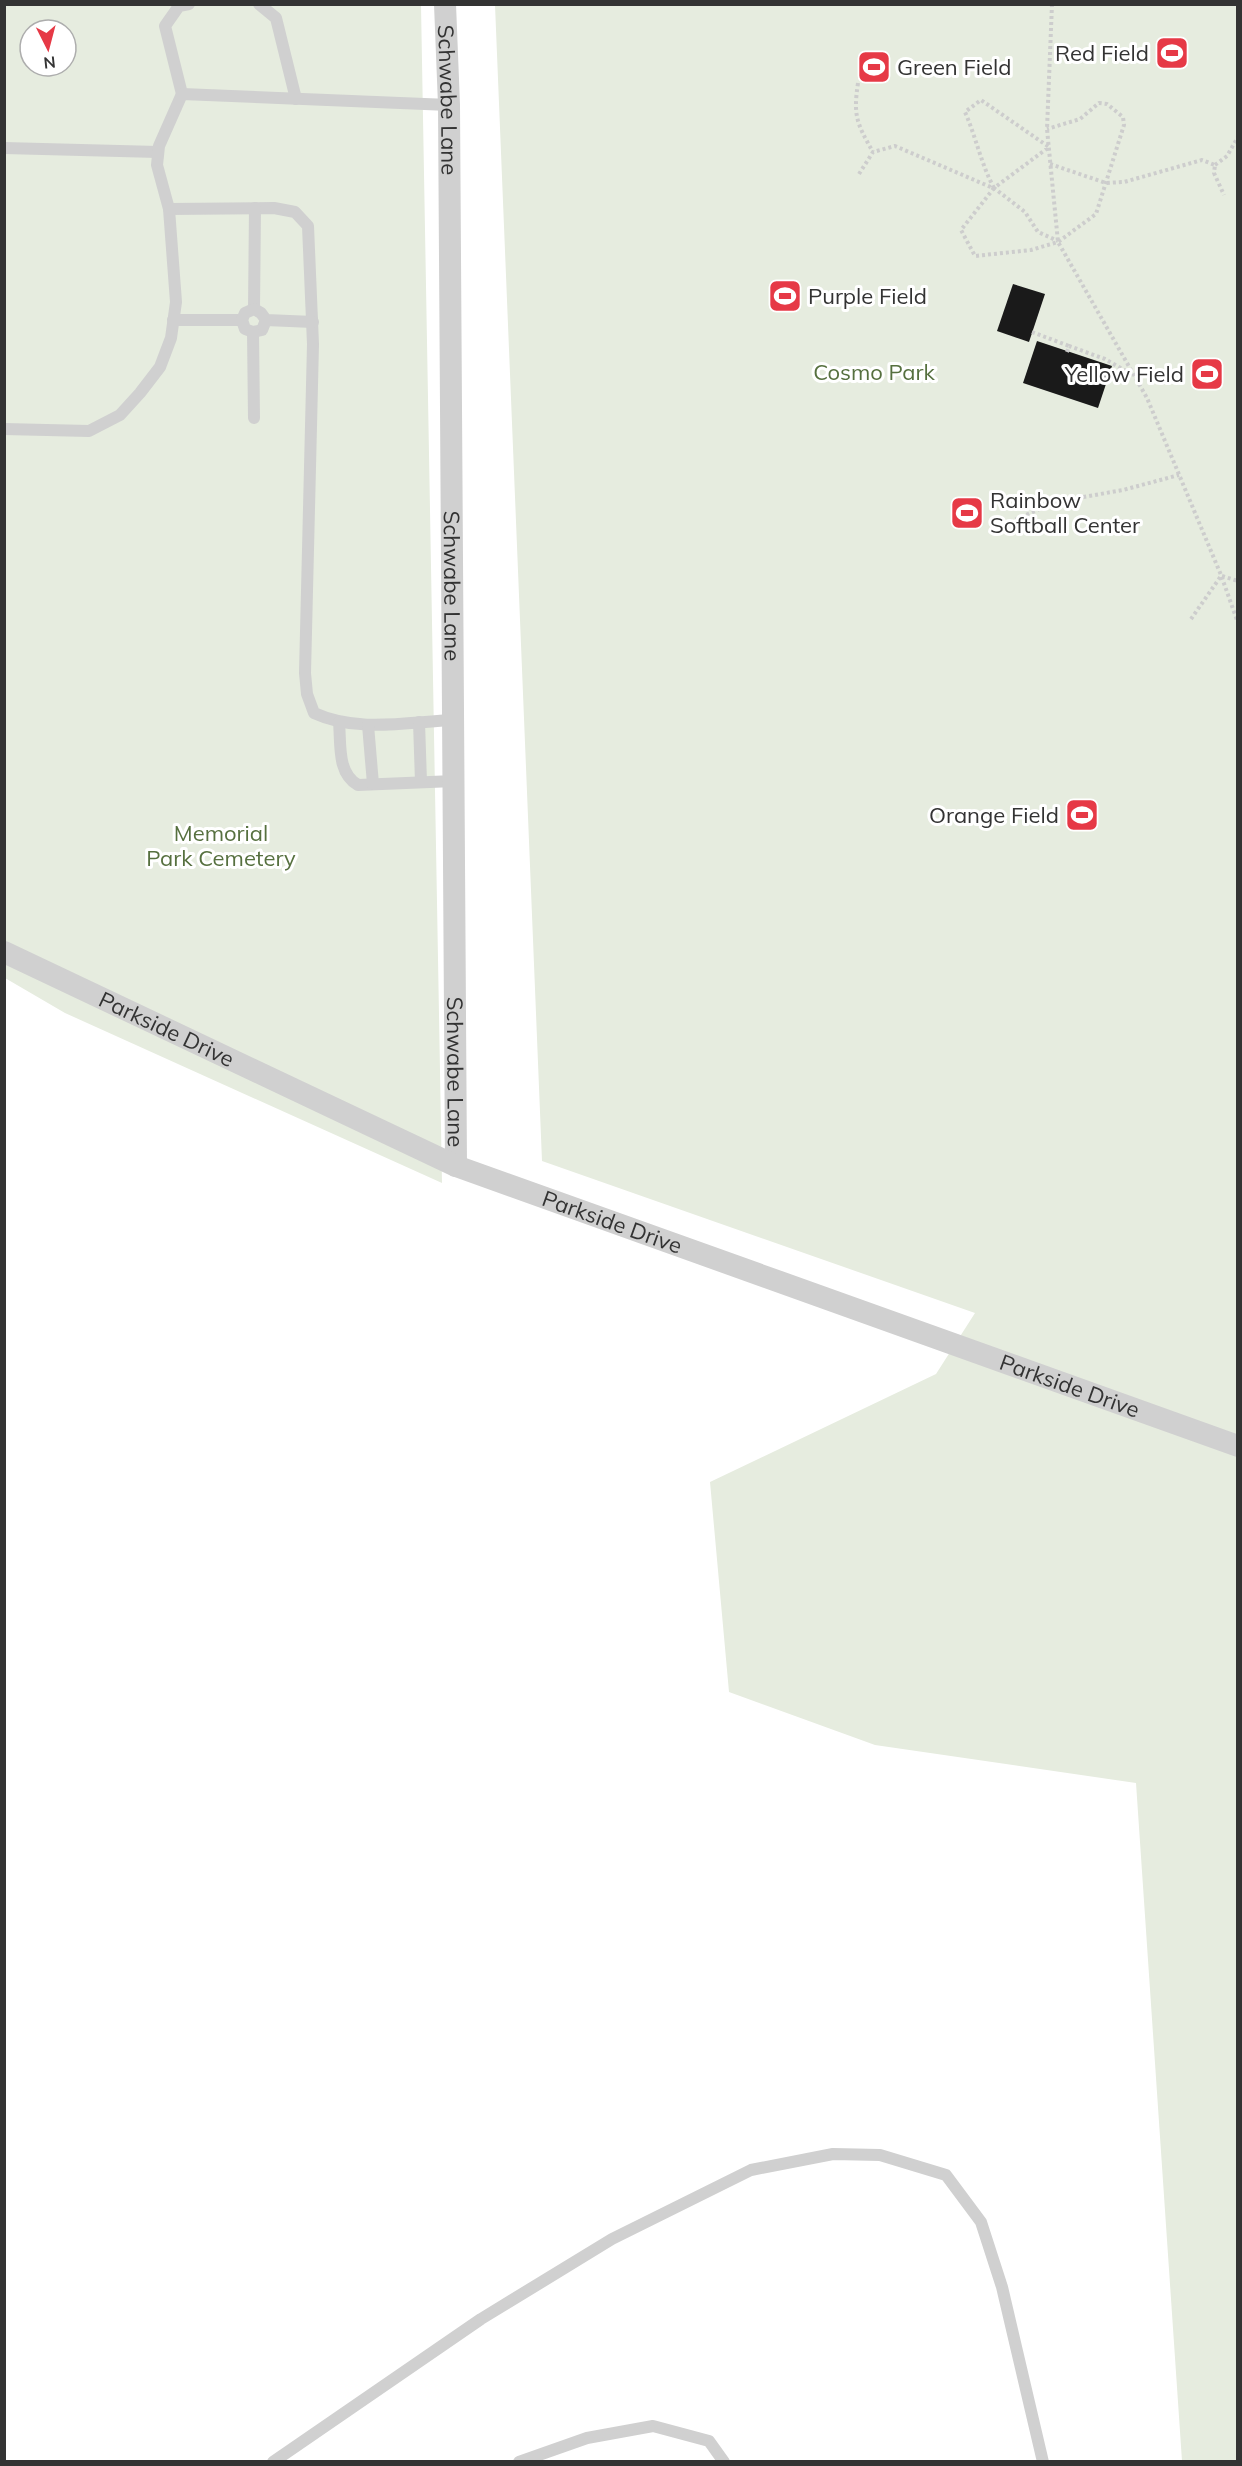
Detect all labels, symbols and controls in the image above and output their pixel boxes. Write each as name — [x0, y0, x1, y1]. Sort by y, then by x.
north arrow — [18, 18, 78, 78]
street label: Schwabe Lane — [432, 24, 463, 175]
sports icon: Red Field — [1154, 35, 1190, 71]
place label: Red Field — [1055, 39, 1149, 67]
sports icon: Green Field — [856, 49, 892, 85]
text: N — [43, 52, 57, 73]
place label: Green Field — [897, 53, 1012, 81]
sports icon: Purple Field — [767, 278, 803, 314]
place label: Purple Field — [808, 282, 927, 310]
sports icon: Yellow Field — [1189, 356, 1225, 392]
park label: Cosmo Park — [813, 358, 936, 386]
place label: Yellow Field — [1064, 360, 1184, 388]
place label: Rainbow Softball Center — [990, 486, 1140, 539]
sports icon: Rainbow Softball Center — [949, 495, 985, 531]
street label: Schwabe Lane — [438, 511, 467, 661]
sports icon: Orange Field — [1064, 797, 1100, 833]
place label: Orange Field — [929, 801, 1059, 829]
park label: Memorial Park Cemetery — [146, 819, 296, 872]
street label: Parkside Drive — [95, 985, 239, 1073]
street label: Schwabe Lane — [441, 997, 470, 1147]
street label: Parkside Drive — [539, 1184, 686, 1260]
street label: Parkside Drive — [996, 1348, 1143, 1424]

